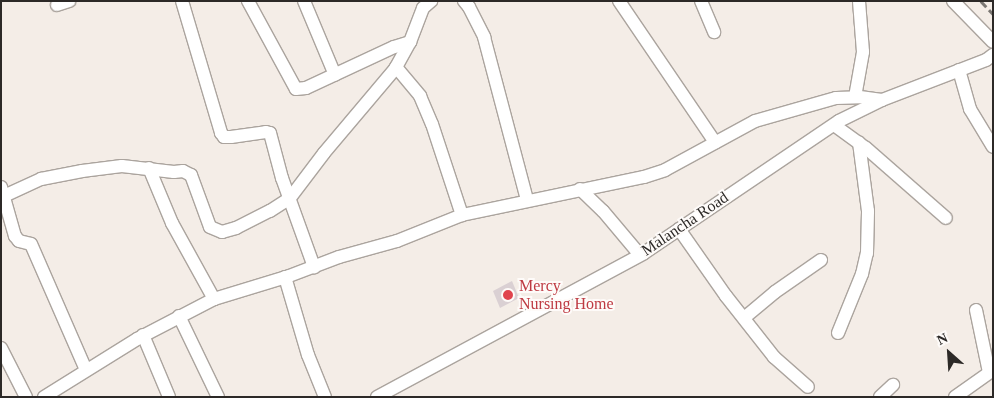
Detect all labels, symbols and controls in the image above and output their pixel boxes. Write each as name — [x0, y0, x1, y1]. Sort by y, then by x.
street label: Malancha Road — [638, 188, 732, 260]
place label: Mercy Nursing Home — [519, 276, 614, 314]
marker: Mercy Nursing Home — [501, 288, 515, 302]
north arrow — [924, 328, 974, 378]
text: N — [934, 330, 950, 348]

